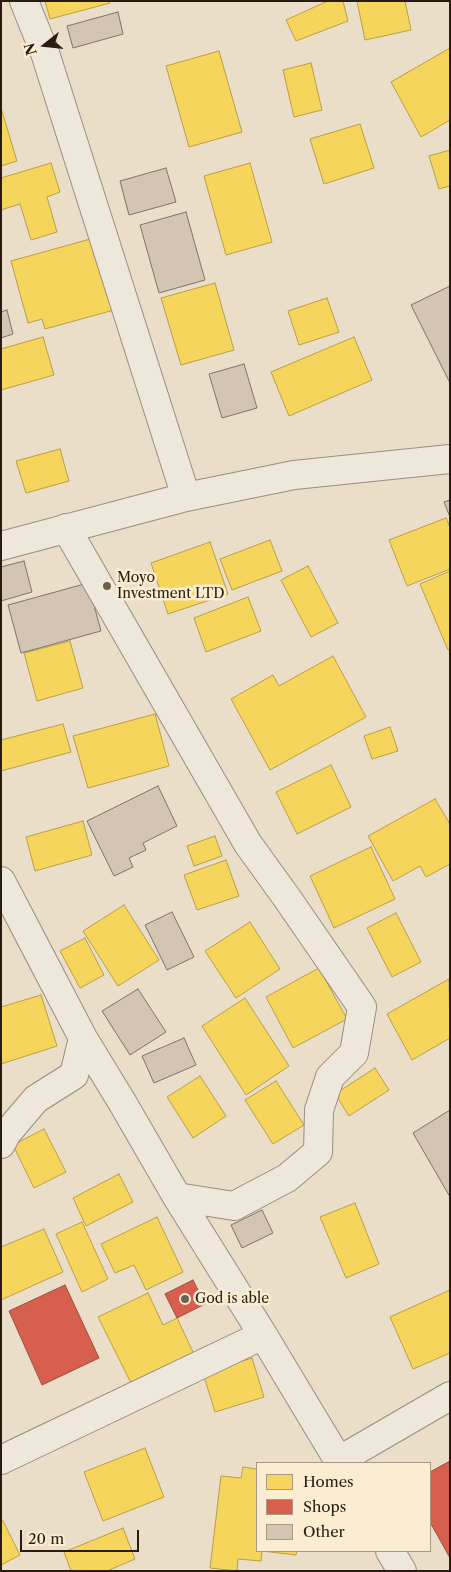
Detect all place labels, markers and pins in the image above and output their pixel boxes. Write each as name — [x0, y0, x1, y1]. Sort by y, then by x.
place label: Moyo Investment LTD — [117, 570, 225, 602]
marker: Moyo Investment LTD — [101, 580, 113, 592]
place label: God is able — [195, 1291, 269, 1307]
marker: God is able — [179, 1293, 191, 1305]

